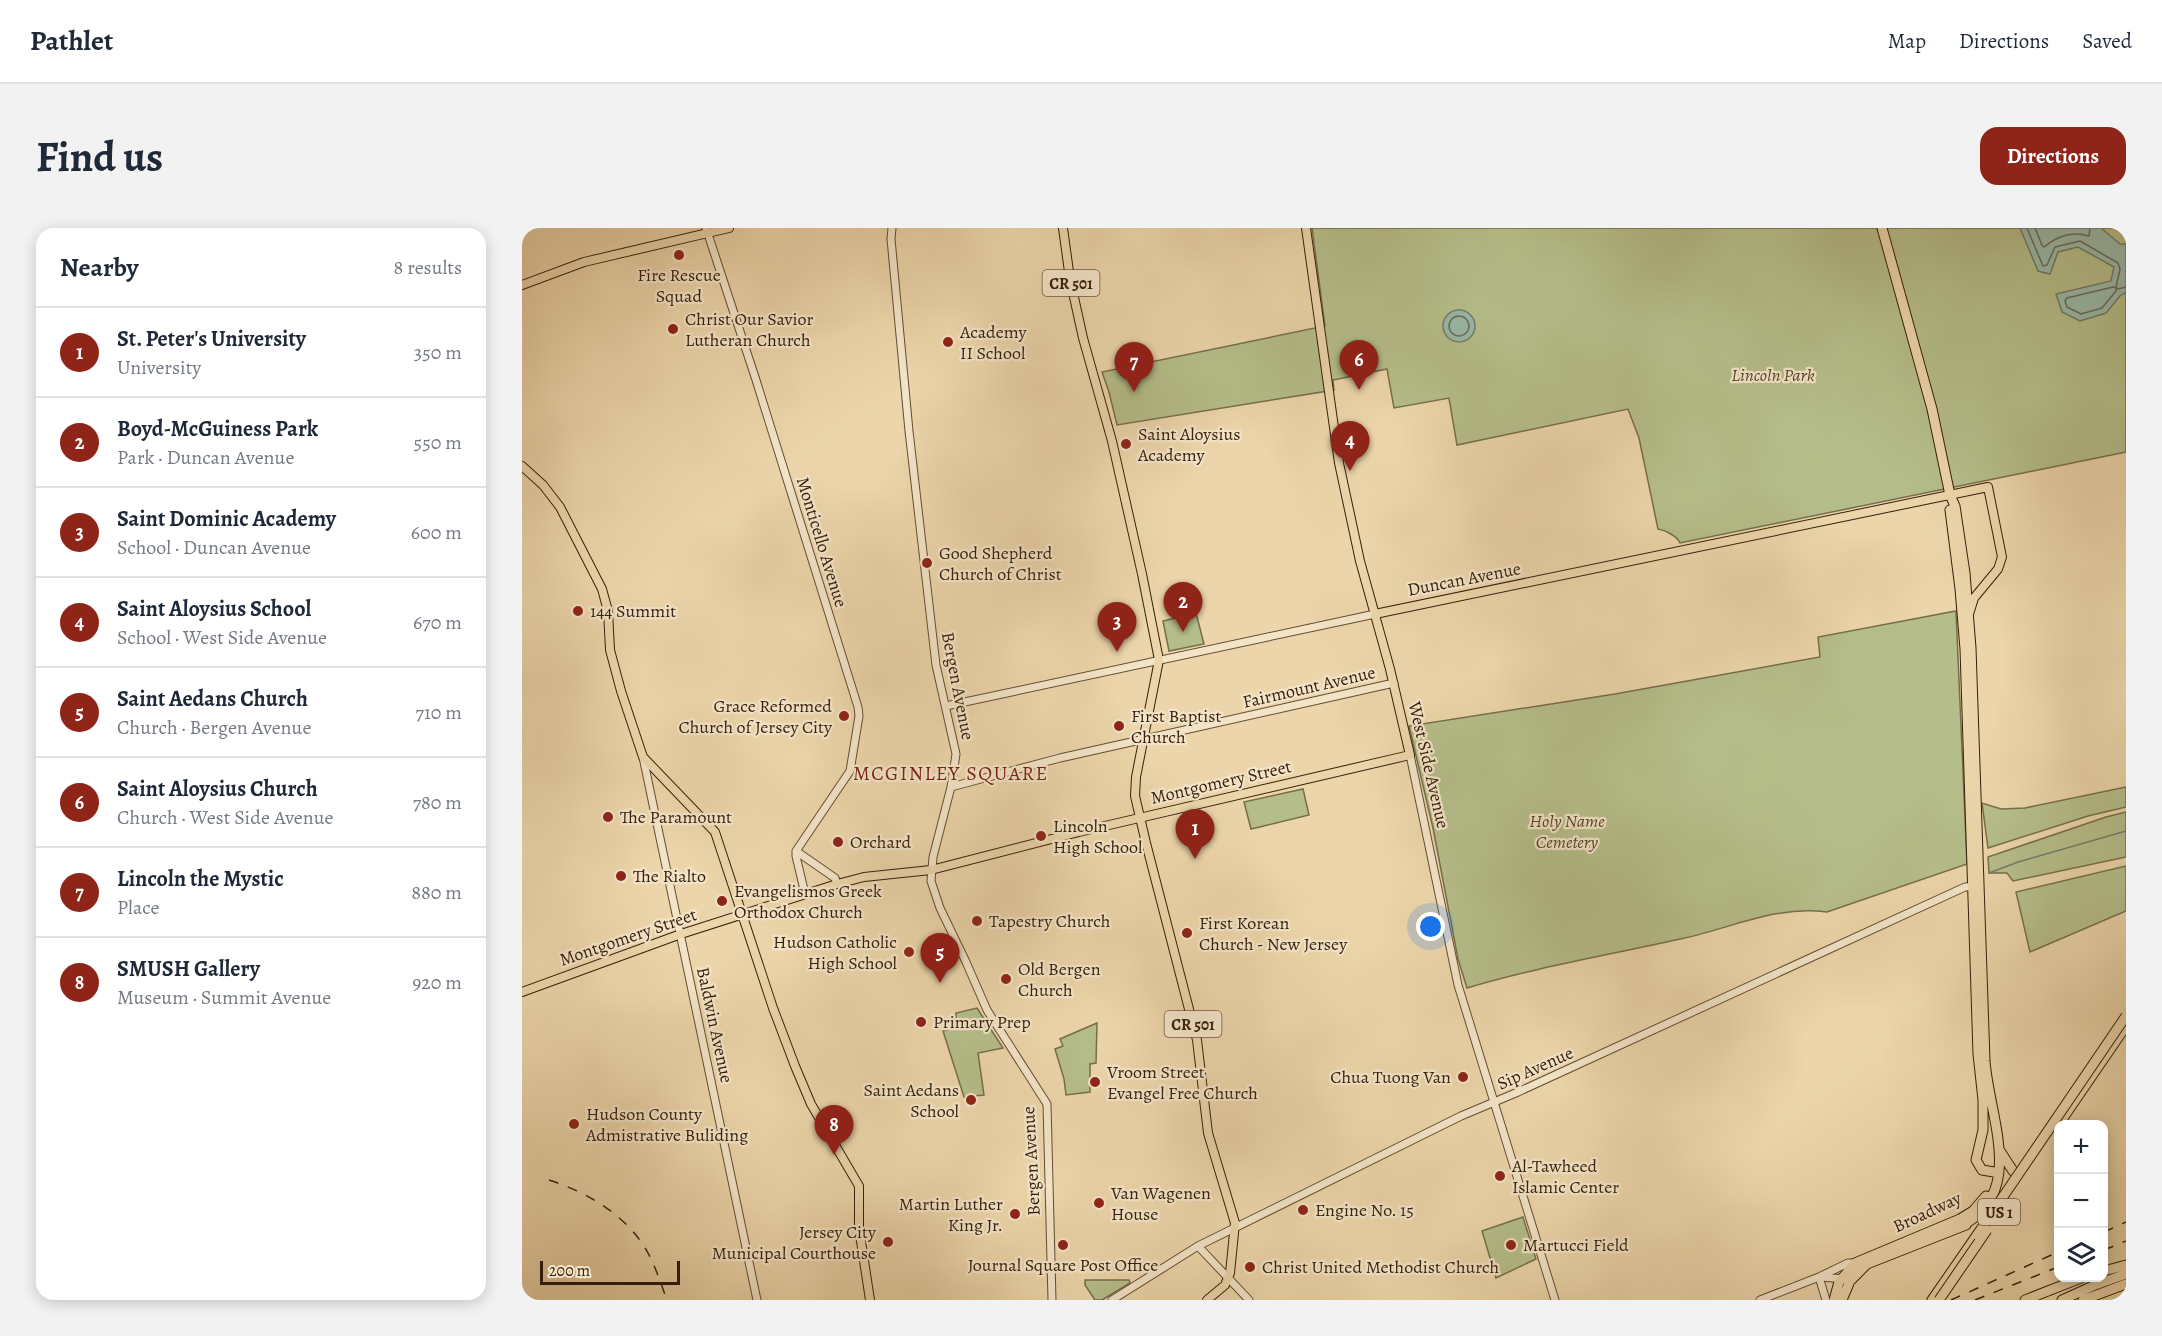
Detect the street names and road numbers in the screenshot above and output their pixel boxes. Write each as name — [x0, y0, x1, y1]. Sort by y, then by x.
road number: CR 501 — [1042, 270, 1100, 296]
street label: Monticello Avenue — [791, 474, 853, 610]
street label: Duncan Avenue — [1405, 556, 1523, 602]
street label: Bergen Avenue — [936, 630, 980, 742]
street label: Fairmount Avenue — [1240, 660, 1378, 714]
street label: West Side Avenue — [1403, 698, 1455, 831]
street label: Montgomery Street — [1148, 754, 1294, 810]
street label: Montgomery Street — [556, 902, 700, 972]
street label: Baldwin Avenue — [691, 965, 739, 1085]
road number: CR 501 — [1164, 1011, 1222, 1037]
street label: Sip Avenue — [1493, 1041, 1577, 1095]
street label: Bergen Avenue — [1016, 1106, 1046, 1216]
street label: Broadway — [1889, 1185, 1966, 1238]
road number: US 1 — [1978, 1199, 2020, 1225]

